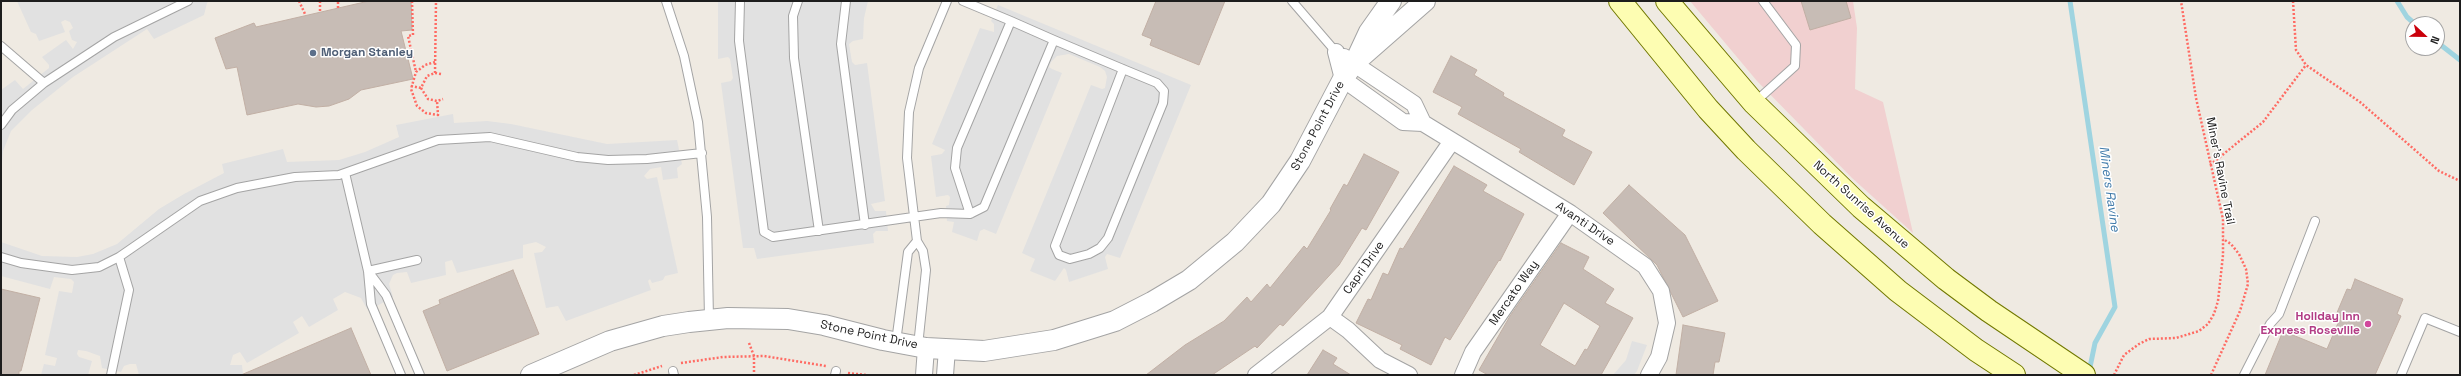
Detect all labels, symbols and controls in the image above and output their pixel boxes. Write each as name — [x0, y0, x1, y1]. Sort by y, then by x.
north arrow — [2405, 16, 2445, 56]
text: N — [2427, 34, 2443, 46]
place label: Morgan Stanley — [321, 46, 413, 60]
marker: Morgan Stanley — [308, 48, 318, 58]
street label: Stone Point Drive — [1288, 79, 1348, 173]
street label: Miner's Ravine Trail — [2203, 116, 2237, 226]
water label: Miners Ravine — [2095, 145, 2123, 233]
street label: North Sunrise Avenue — [1810, 158, 1912, 252]
street label: Avanti Drive — [1553, 199, 1617, 249]
street label: Capri Drive — [1340, 239, 1388, 297]
street label: Mercato Way — [1486, 258, 1542, 328]
place label: Holiday Inn Express Roseville — [2260, 310, 2360, 338]
street label: Stone Point Drive — [819, 318, 919, 352]
marker: Holiday Inn Express Roseville — [2363, 319, 2373, 329]

